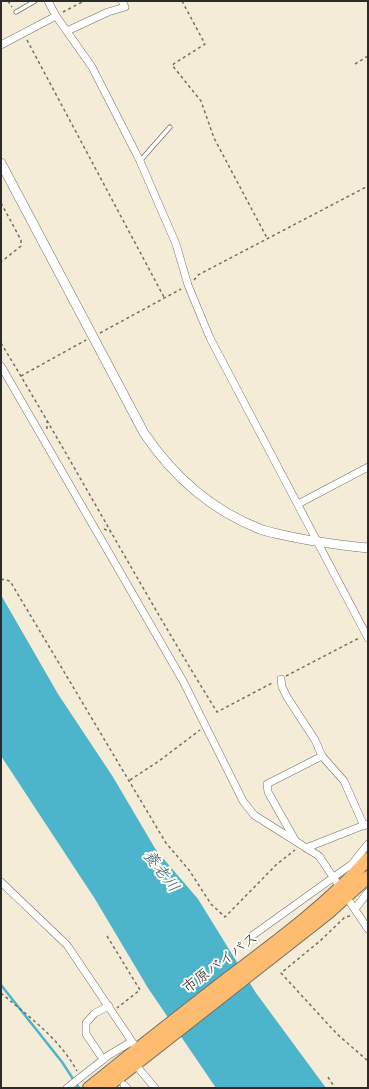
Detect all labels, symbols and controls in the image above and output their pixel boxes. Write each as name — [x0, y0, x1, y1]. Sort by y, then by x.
water label: 養老川 — [138, 847, 182, 897]
street label: 市原バイパス — [180, 930, 262, 998]

